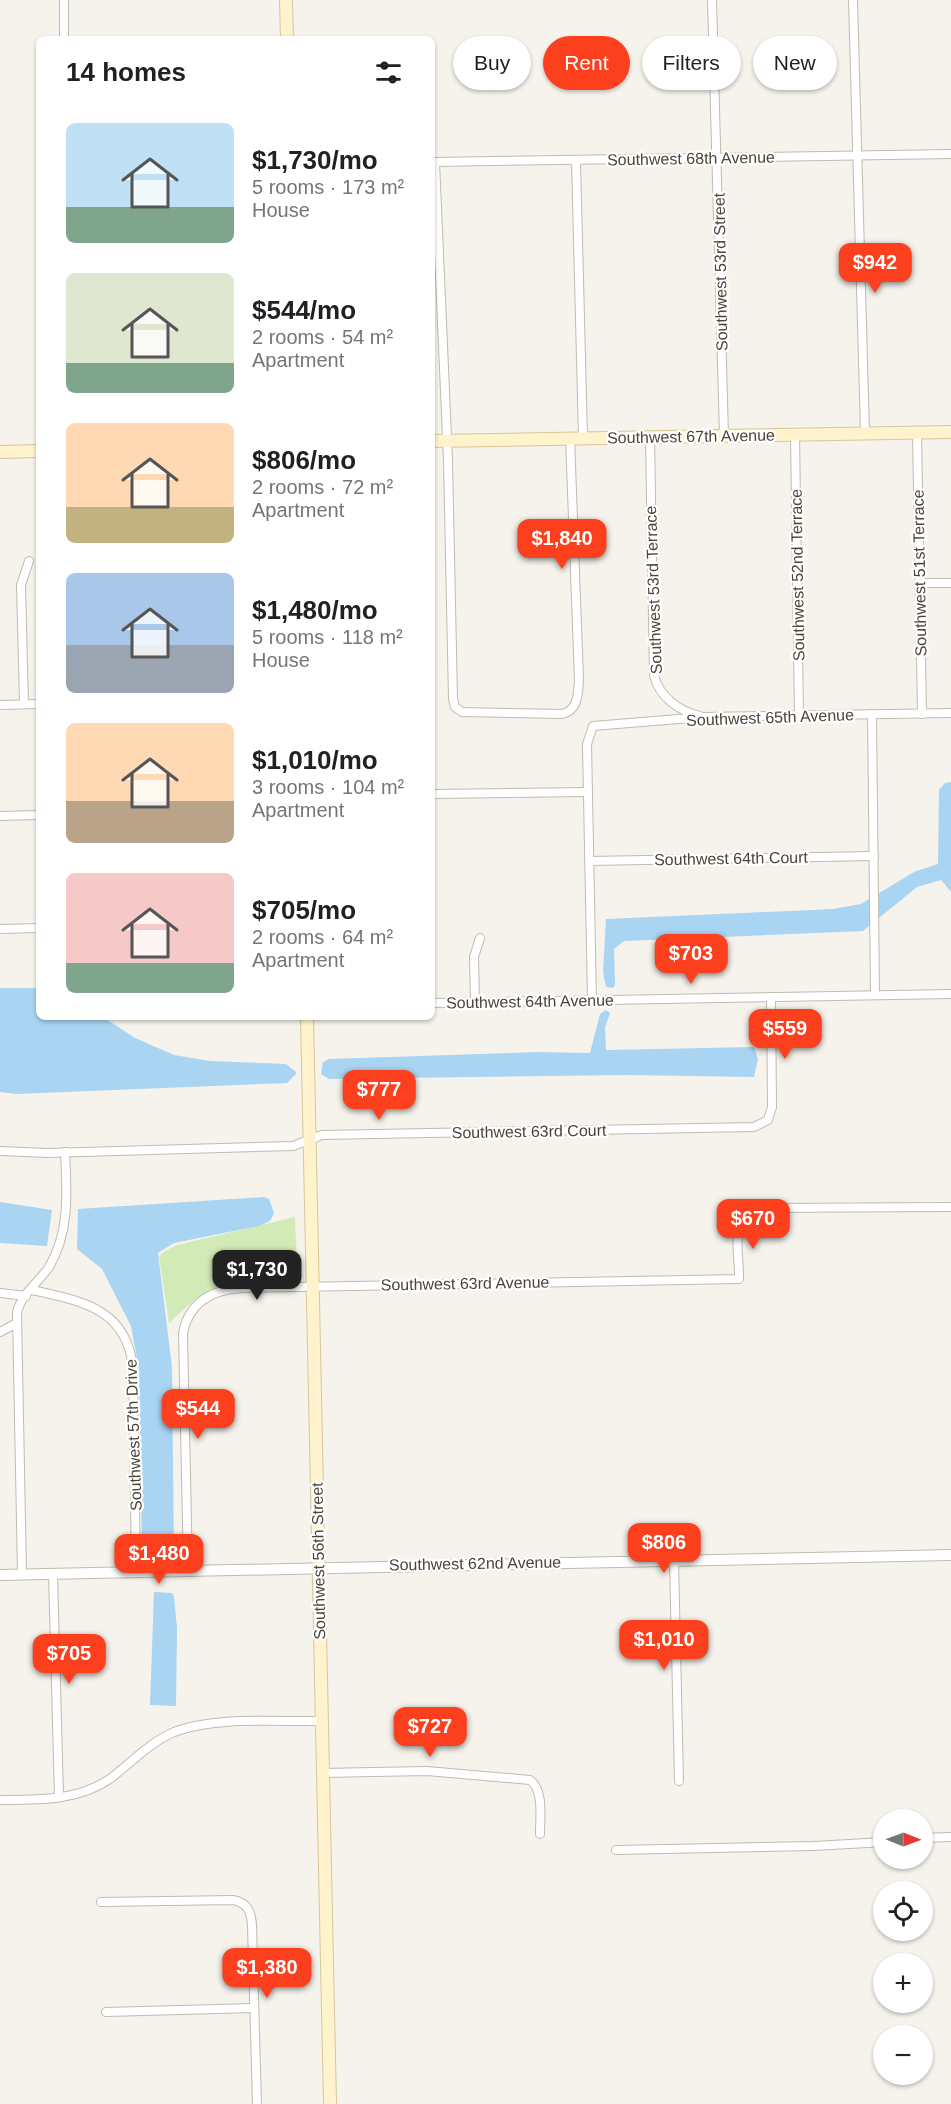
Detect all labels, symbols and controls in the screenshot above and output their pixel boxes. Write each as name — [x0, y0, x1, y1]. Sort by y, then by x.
chip: Buy — [453, 36, 531, 90]
chip: Rent — [543, 36, 630, 90]
chip: Filters — [642, 36, 741, 90]
chip: New — [753, 36, 837, 90]
icon: filters — [372, 56, 405, 89]
text: 14 homes — [66, 57, 186, 87]
text: $1,730/mo — [252, 145, 378, 175]
icon: home — [114, 147, 186, 219]
street label: Southwest 68th Avenue — [607, 149, 775, 168]
text: 5 rooms · 173 m² — [252, 176, 404, 198]
street label: Southwest 53rd Street — [711, 192, 730, 351]
text: House — [252, 199, 310, 221]
pin: $942 — [839, 243, 911, 294]
text: $942 — [853, 251, 897, 273]
text: $544/mo — [252, 295, 356, 325]
icon: home — [114, 297, 186, 369]
text: 2 rooms · 54 m² — [252, 326, 393, 348]
text: Apartment — [252, 349, 344, 371]
street label: Southwest 67th Avenue — [607, 427, 775, 446]
text: $806/mo — [252, 445, 356, 475]
icon: home — [114, 447, 186, 519]
text: 2 rooms · 72 m² — [252, 476, 393, 498]
street label: Southwest 52nd Terrace — [787, 489, 808, 661]
street label: Southwest 51st Terrace — [910, 489, 929, 657]
text: Apartment — [252, 499, 344, 521]
street label: Southwest 53rd Terrace — [642, 505, 665, 675]
pin: $1,840 — [513, 519, 611, 570]
text: $1,840 — [531, 527, 593, 549]
text: $1,480/mo — [252, 595, 378, 625]
icon: home — [114, 597, 186, 669]
text: 5 rooms · 118 m² — [252, 626, 403, 648]
text: House — [252, 649, 310, 671]
street label: Southwest 65th Avenue — [686, 706, 854, 729]
text: $1,010/mo — [252, 745, 378, 775]
icon: home — [114, 747, 186, 819]
text: 3 rooms · 104 m² — [252, 776, 404, 798]
text: Apartment — [252, 799, 344, 821]
street label: Southwest 64th Court — [654, 849, 809, 868]
text: $705/mo — [252, 895, 356, 925]
icon: home — [114, 897, 186, 969]
text: 2 rooms · 64 m² — [252, 926, 393, 948]
pin: $703 — [655, 934, 727, 985]
text: $703 — [669, 942, 713, 964]
text: Apartment — [252, 949, 344, 971]
street label: Southwest 64th Avenue — [446, 992, 614, 1011]
pin: $559 — [749, 1009, 821, 1060]
text: $559 — [763, 1017, 807, 1039]
pin: $777 — [343, 1070, 415, 1121]
text: $777 — [357, 1078, 401, 1100]
street label: Southwest 63rd Court — [451, 1122, 607, 1141]
pin: $670 — [717, 1199, 789, 1250]
text: $670 — [731, 1207, 775, 1229]
pin: $1,730 — [208, 1250, 306, 1301]
text: $1,730 — [226, 1258, 288, 1280]
street label: Southwest 63rd Avenue — [381, 1274, 550, 1293]
street label: Southwest 57th Drive — [122, 1359, 145, 1511]
pin: $544 — [162, 1389, 234, 1440]
text: $544 — [176, 1397, 220, 1419]
street label: Southwest 56th Street — [309, 1482, 328, 1640]
pin: $806 — [628, 1523, 700, 1574]
text: $806 — [642, 1531, 686, 1553]
pin: $1,480 — [110, 1534, 208, 1585]
text: $1,480 — [128, 1542, 190, 1564]
street label: Southwest 62nd Avenue — [389, 1553, 561, 1574]
pin: $1,010 — [615, 1620, 713, 1671]
text: $1,010 — [633, 1628, 695, 1650]
pin: $705 — [33, 1634, 105, 1685]
text: $705 — [47, 1642, 91, 1664]
pin: $727 — [394, 1707, 466, 1758]
text: $727 — [408, 1715, 452, 1737]
north arrow — [873, 1809, 933, 1869]
map controls — [873, 1809, 933, 2085]
button: locate — [873, 1881, 933, 1941]
pin: $1,380 — [218, 1948, 316, 1999]
button: + — [873, 1953, 933, 2013]
text: $1,380 — [236, 1956, 298, 1978]
button: − — [873, 2025, 933, 2085]

